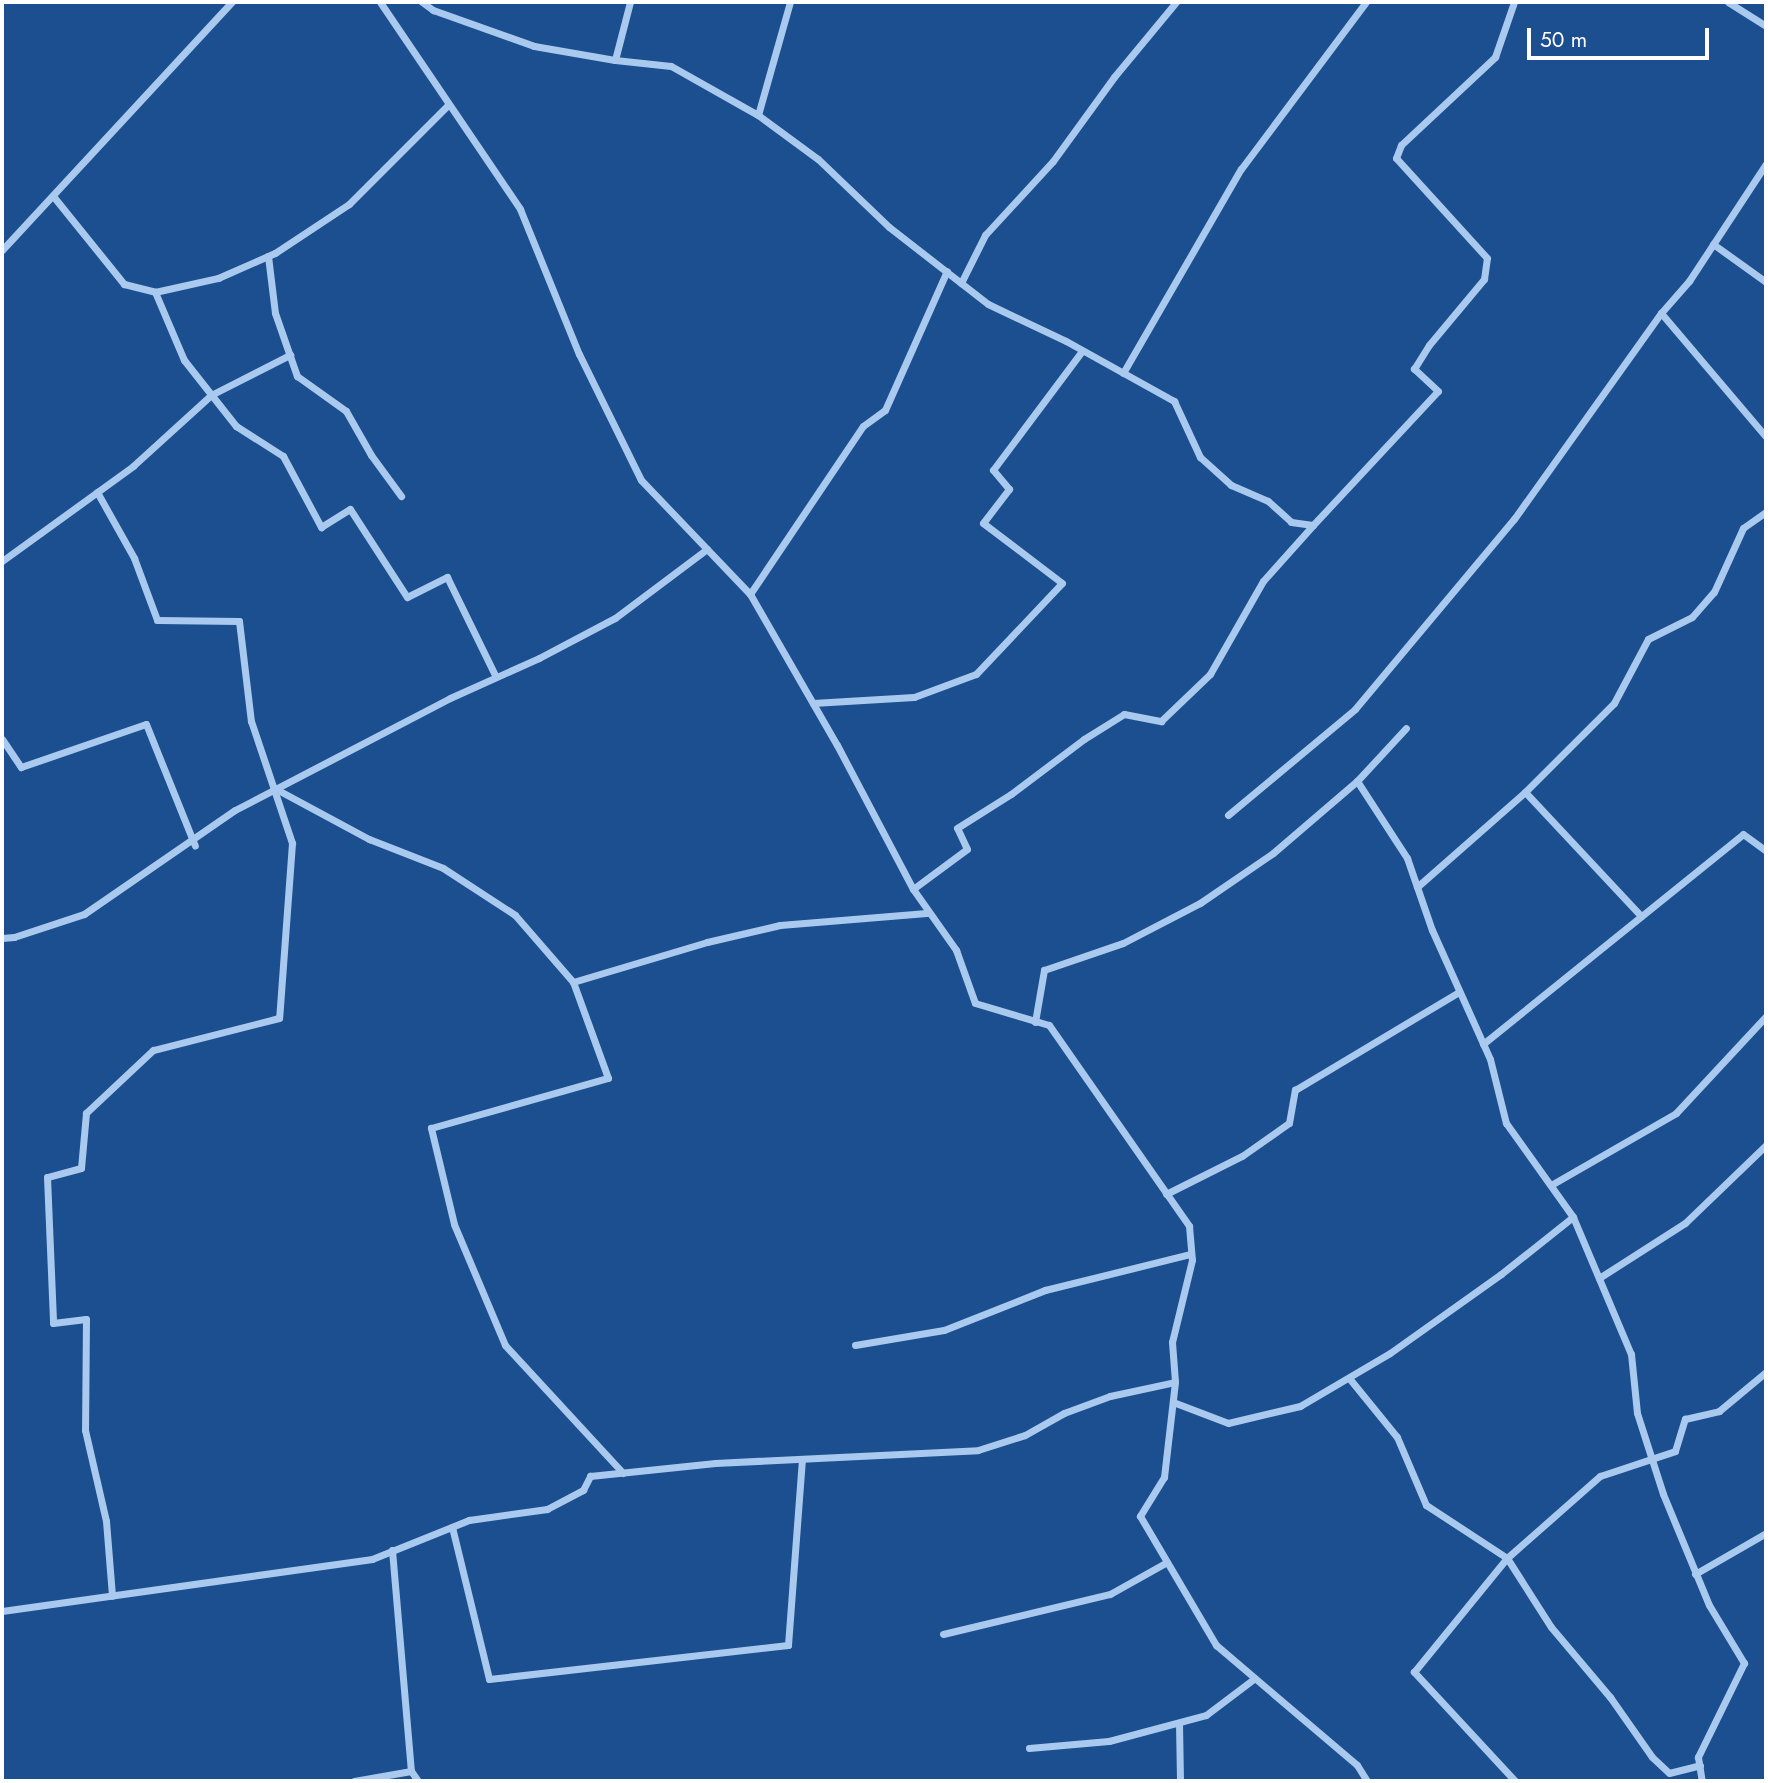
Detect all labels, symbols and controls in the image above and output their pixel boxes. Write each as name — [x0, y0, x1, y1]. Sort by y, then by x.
scale bar — [1530, 14, 1712, 58]
text: 50 m — [1540, 25, 1587, 55]

